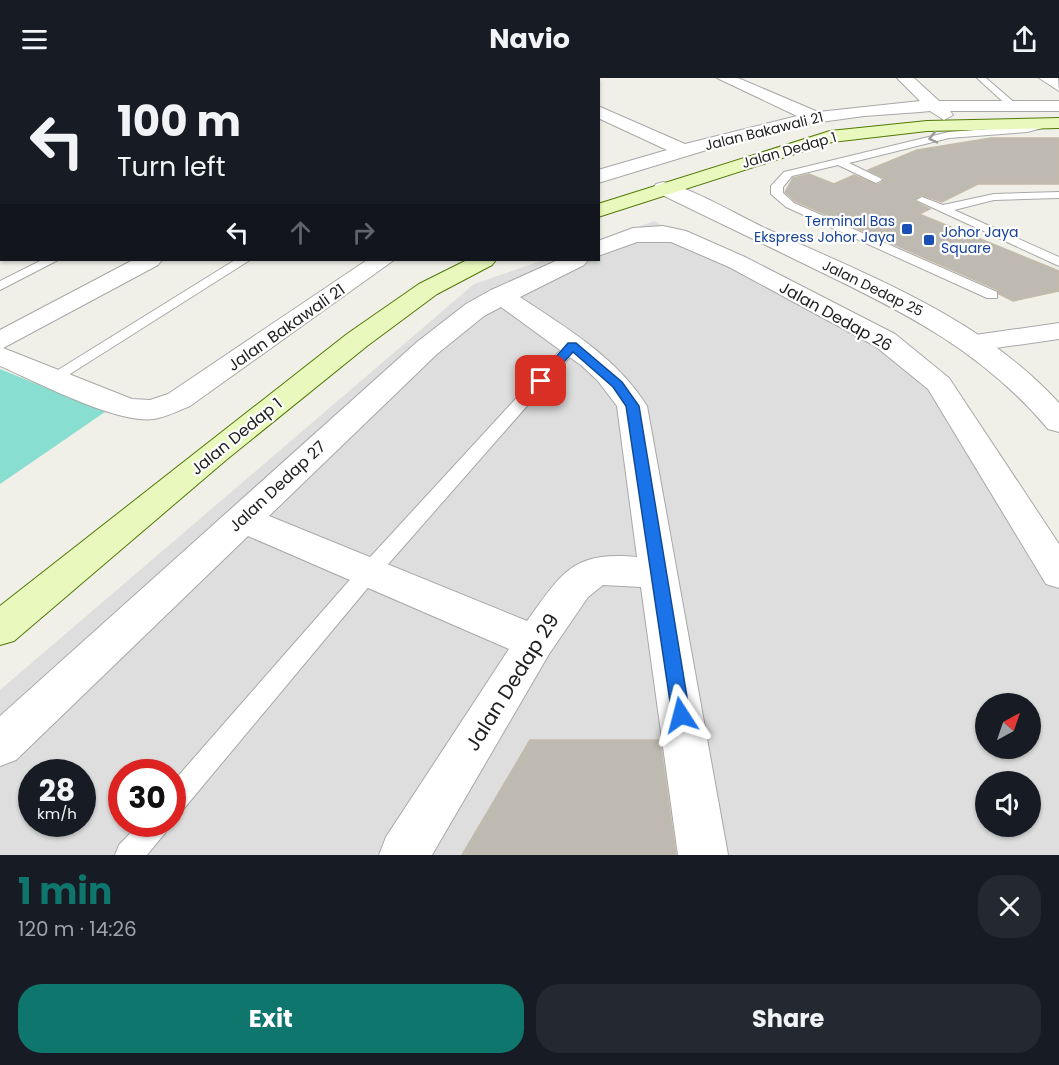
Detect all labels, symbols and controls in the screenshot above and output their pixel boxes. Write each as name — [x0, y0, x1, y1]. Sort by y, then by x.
text: Navio — [489, 20, 570, 57]
icon: menu — [18, 23, 51, 56]
icon: share — [1008, 23, 1041, 56]
text: 100 m — [117, 92, 241, 151]
icon: left — [18, 102, 96, 180]
street label: Jalan Bakawali 21 — [703, 107, 825, 155]
street label: Jalan Dedap 1 — [739, 127, 839, 173]
one-way arrow — [928, 131, 938, 144]
text: Turn left — [117, 148, 226, 185]
place label: Terminal Bas Ekspress Johor Jaya — [754, 211, 895, 247]
icon: left — [221, 216, 254, 249]
icon: ahead — [284, 216, 317, 249]
icon: right — [347, 216, 380, 249]
marker: Terminal Bas Ekspress Johor Jaya — [900, 222, 914, 236]
place label: Johor Jaya Square — [941, 222, 1019, 258]
marker: Johor Jaya Square — [922, 233, 936, 247]
street label: Jalan Dedap 25 — [819, 255, 927, 321]
street label: Jalan Dedap 26 — [775, 276, 896, 357]
street label: Jalan Bakawali 21 — [223, 278, 350, 377]
pin — [515, 355, 566, 406]
icon: arrive — [524, 364, 557, 397]
street label: Jalan Dedap 1 — [186, 392, 287, 480]
street label: Jalan Dedap 27 — [224, 435, 331, 537]
street label: Jalan Dedap 29 — [458, 608, 566, 756]
position arrow — [649, 683, 713, 747]
north arrow — [975, 693, 1041, 759]
map controls — [975, 693, 1041, 837]
speed limit sign: 30 — [108, 759, 186, 837]
text: 28 — [39, 769, 75, 812]
button: sound — [975, 771, 1041, 837]
text: km/h — [37, 803, 77, 824]
text: 1 min — [18, 866, 112, 917]
button: close — [978, 875, 1041, 938]
text: 120 m · 14:26 — [18, 915, 137, 943]
button: Exit — [18, 984, 524, 1053]
button: Share — [536, 984, 1041, 1053]

